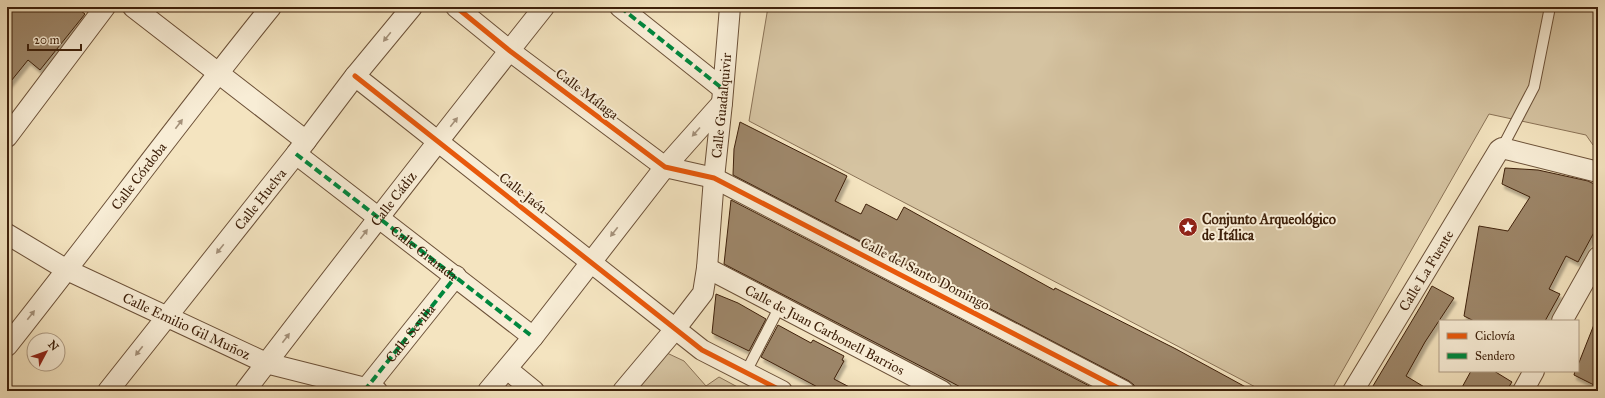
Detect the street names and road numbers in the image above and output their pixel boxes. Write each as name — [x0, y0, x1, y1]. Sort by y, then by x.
street label: Calle Guadalquivir — [708, 51, 735, 159]
street label: Calle Málaga — [552, 65, 622, 123]
street label: Calle Córdoba — [107, 139, 170, 213]
street label: Calle Huelva — [231, 165, 290, 233]
street label: Calle Cádiz — [367, 167, 420, 229]
street label: Calle Jaén — [495, 169, 551, 218]
street label: Calle Granada — [387, 222, 461, 284]
street label: Calle La Fuente — [1395, 227, 1457, 314]
street label: Calle del Santo Domingo — [857, 234, 993, 314]
street label: Calle de Juan Carbonell Barrios — [742, 281, 907, 378]
street label: Calle Emilio Gil Muñoz — [120, 289, 254, 363]
street label: Calle Sevilla — [382, 301, 439, 366]

